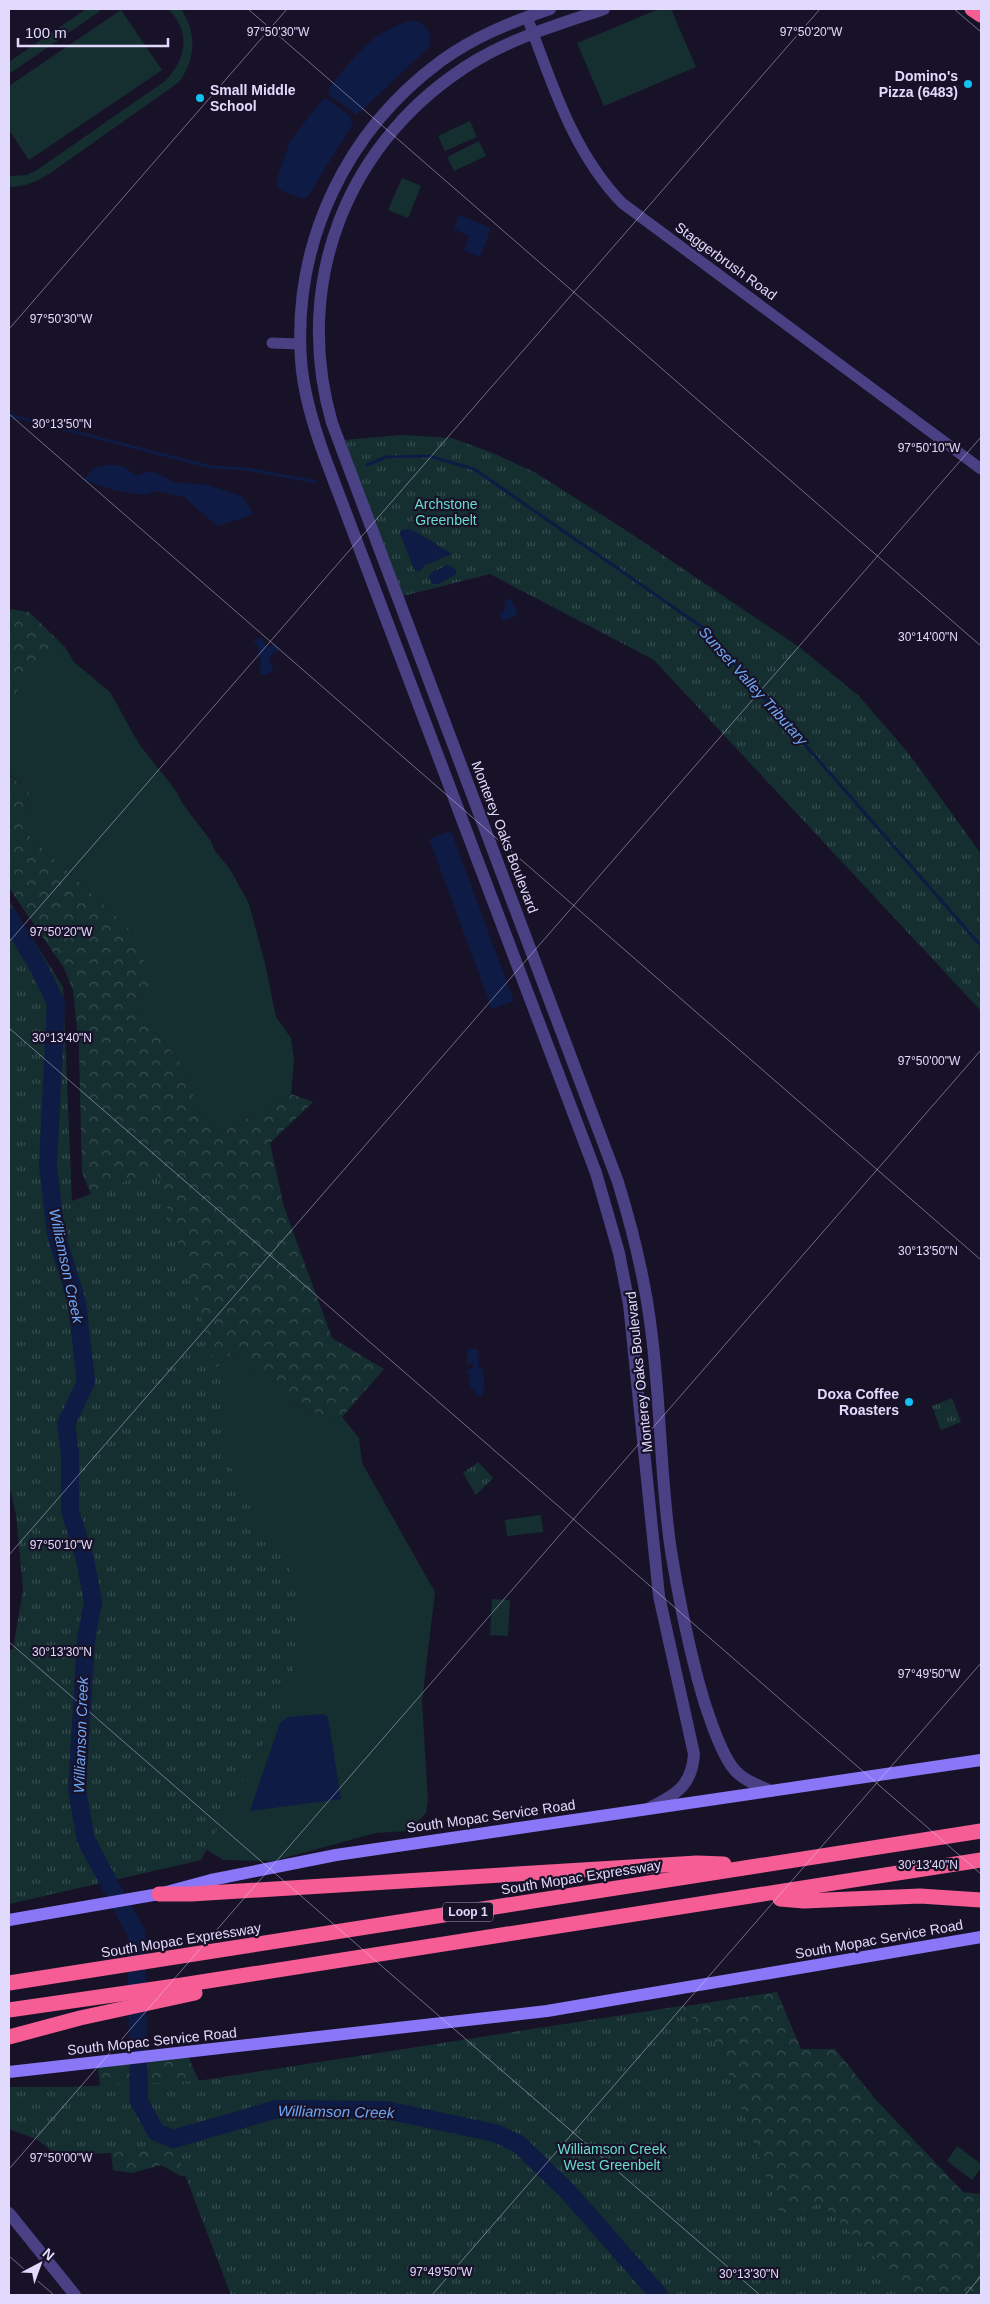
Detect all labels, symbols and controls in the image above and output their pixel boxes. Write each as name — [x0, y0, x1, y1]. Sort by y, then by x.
scale bar — [18, 15, 168, 47]
text: 100 m — [25, 24, 67, 41]
text: 97°50'30"W — [247, 25, 310, 39]
text: 97°50'20"W — [780, 25, 843, 39]
place label: Domino's Pizza (6483) — [879, 68, 958, 100]
marker: Domino's Pizza (6483) — [962, 78, 974, 90]
place label: Small Middle School — [210, 82, 296, 114]
marker: Small Middle School — [194, 92, 206, 104]
street label: Staggerbrush Road — [672, 219, 780, 303]
text: 97°50'30"W — [30, 312, 93, 326]
text: 30°13'50"N — [32, 417, 92, 431]
text: 97°50'10"W — [898, 441, 961, 455]
park label: Archstone Greenbelt — [414, 496, 478, 528]
water label: Sunset Valley Tributary — [696, 623, 812, 749]
text: 30°14'00"N — [898, 630, 958, 644]
street label: Monterey Oaks Boulevard — [469, 759, 541, 915]
text: 97°50'20"W — [30, 925, 93, 939]
text: 30°13'40"N — [32, 1031, 92, 1045]
text: 97°50'00"W — [898, 1054, 961, 1068]
water label: Williamson Creek — [46, 1207, 87, 1326]
text: 30°13'50"N — [898, 1244, 958, 1258]
street label: Monterey Oaks Boulevard — [623, 1291, 655, 1453]
place label: Doxa Coffee Roasters — [817, 1386, 899, 1418]
marker: Doxa Coffee Roasters — [903, 1396, 915, 1408]
text: 97°50'10"W — [30, 1538, 93, 1552]
text: 30°13'30"N — [32, 1645, 92, 1659]
text: 97°49'50"W — [898, 1667, 961, 1681]
water label: Williamson Creek — [70, 1675, 91, 1794]
street label: South Mopac Service Road — [405, 1796, 577, 1836]
street label: South Mopac Expressway — [500, 1856, 662, 1898]
text: 30°13'40"N — [898, 1858, 958, 1872]
road number: Loop 1 — [443, 1902, 493, 1921]
street label: South Mopac Service Road — [794, 1916, 964, 1962]
street label: South Mopac Expressway — [100, 1919, 262, 1961]
street label: South Mopac Service Road — [66, 2024, 238, 2058]
water label: Williamson Creek — [278, 2102, 396, 2121]
park label: Williamson Creek West Greenbelt — [558, 2141, 667, 2173]
text: 97°50'00"W — [30, 2151, 93, 2165]
north arrow — [15, 2239, 65, 2289]
text: N — [39, 2245, 58, 2264]
text: 97°49'50"W — [410, 2265, 473, 2279]
text: 30°13'30"N — [719, 2267, 779, 2281]

